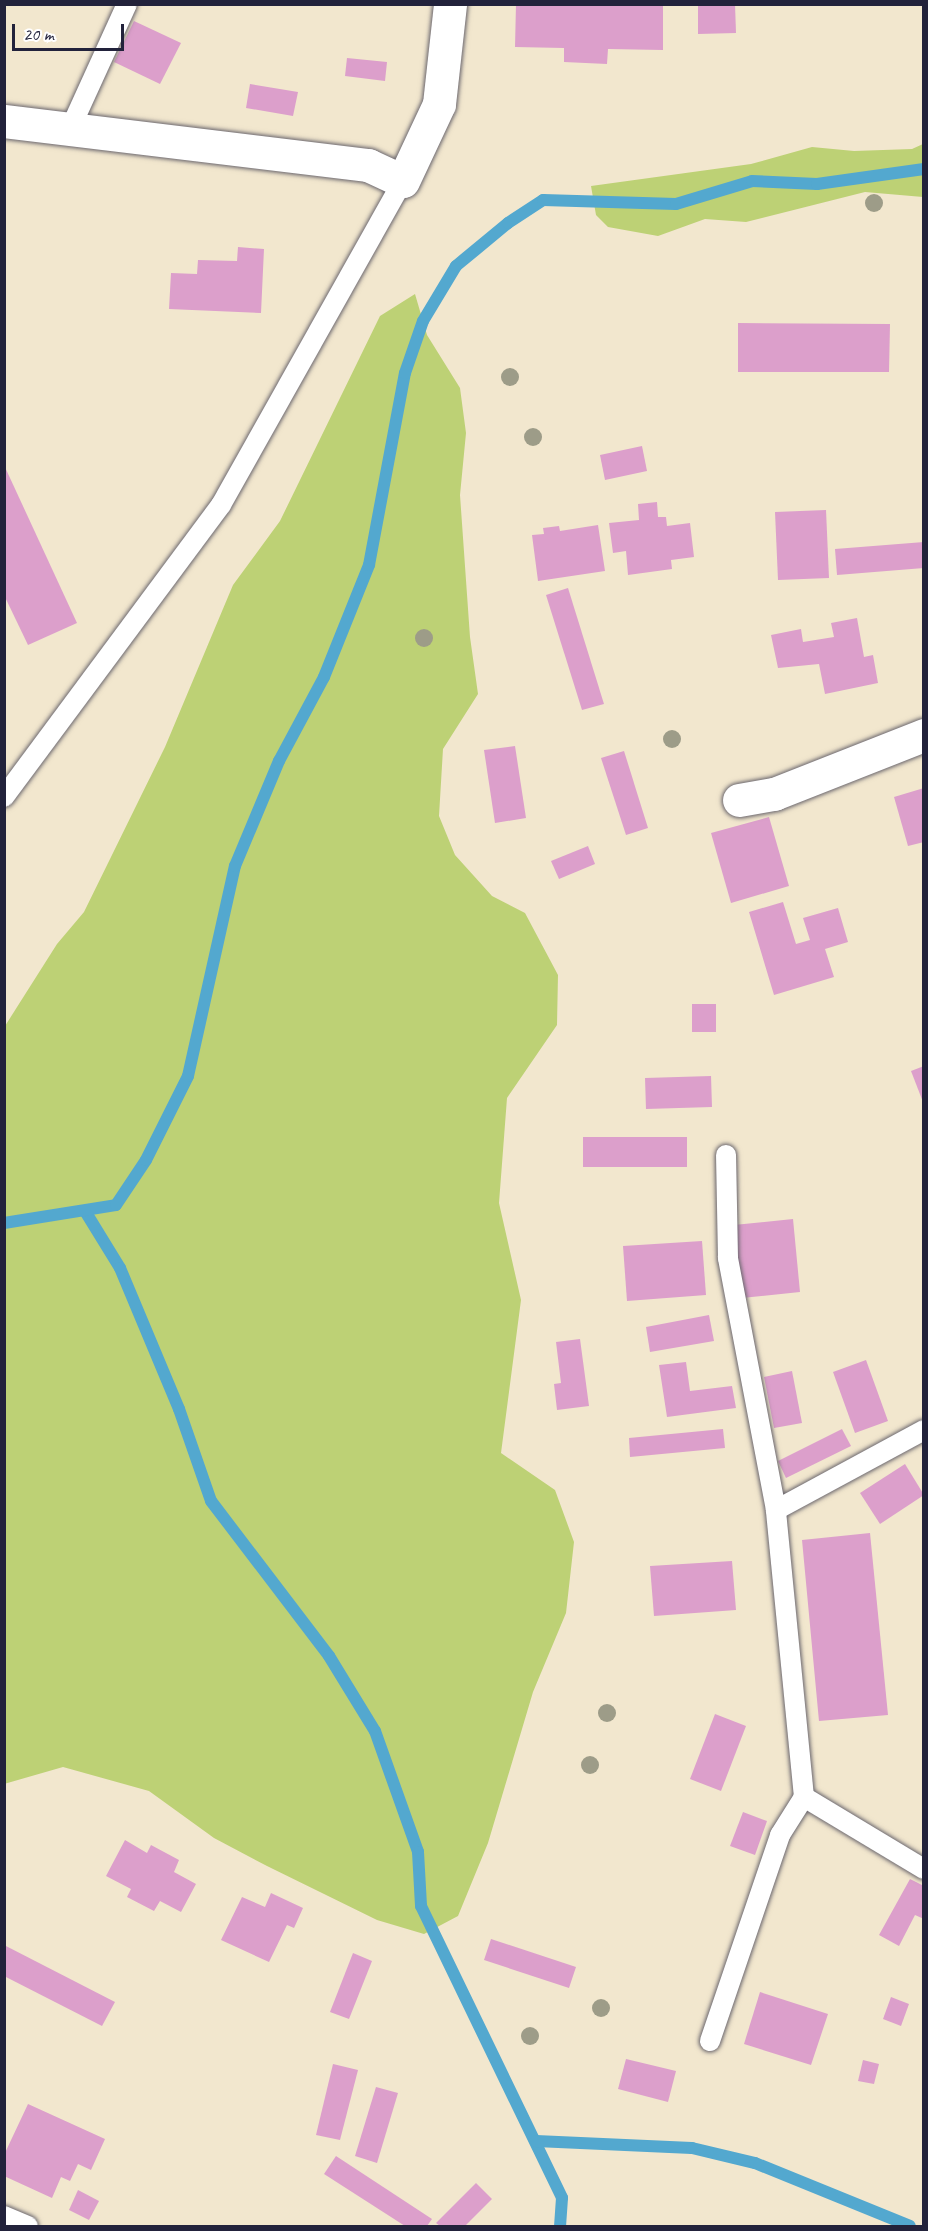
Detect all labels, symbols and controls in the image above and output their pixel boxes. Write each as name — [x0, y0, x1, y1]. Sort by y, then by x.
scale bar — [15, 12, 128, 50]
text: 20 m — [23, 23, 54, 45]

